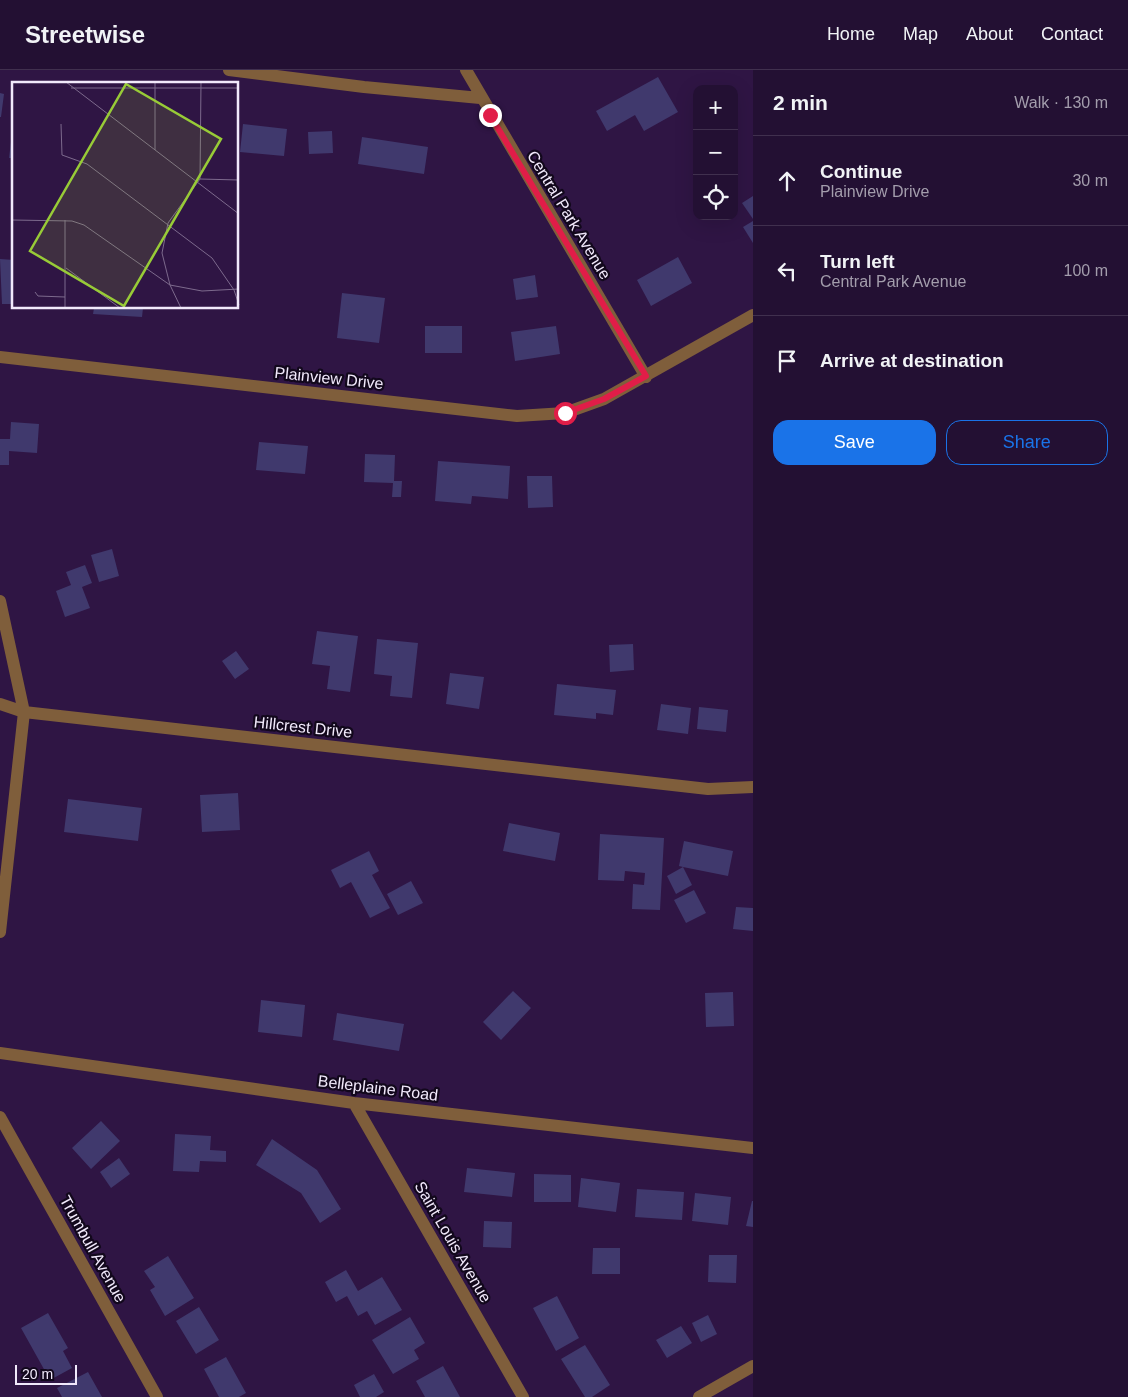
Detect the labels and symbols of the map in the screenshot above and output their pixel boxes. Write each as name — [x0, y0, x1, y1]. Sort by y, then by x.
inset map — [12, 82, 239, 309]
route end — [479, 104, 502, 127]
street label: Central Park Avenue — [524, 148, 614, 282]
street label: Plainview Drive — [274, 364, 384, 392]
route start — [554, 402, 577, 425]
street label: Hillcrest Drive — [253, 713, 353, 741]
street label: Belleplaine Road — [317, 1072, 439, 1104]
street label: Saint Louis Avenue — [411, 1179, 495, 1306]
street label: Trumbull Avenue — [57, 1193, 129, 1305]
scale bar — [15, 1362, 78, 1385]

